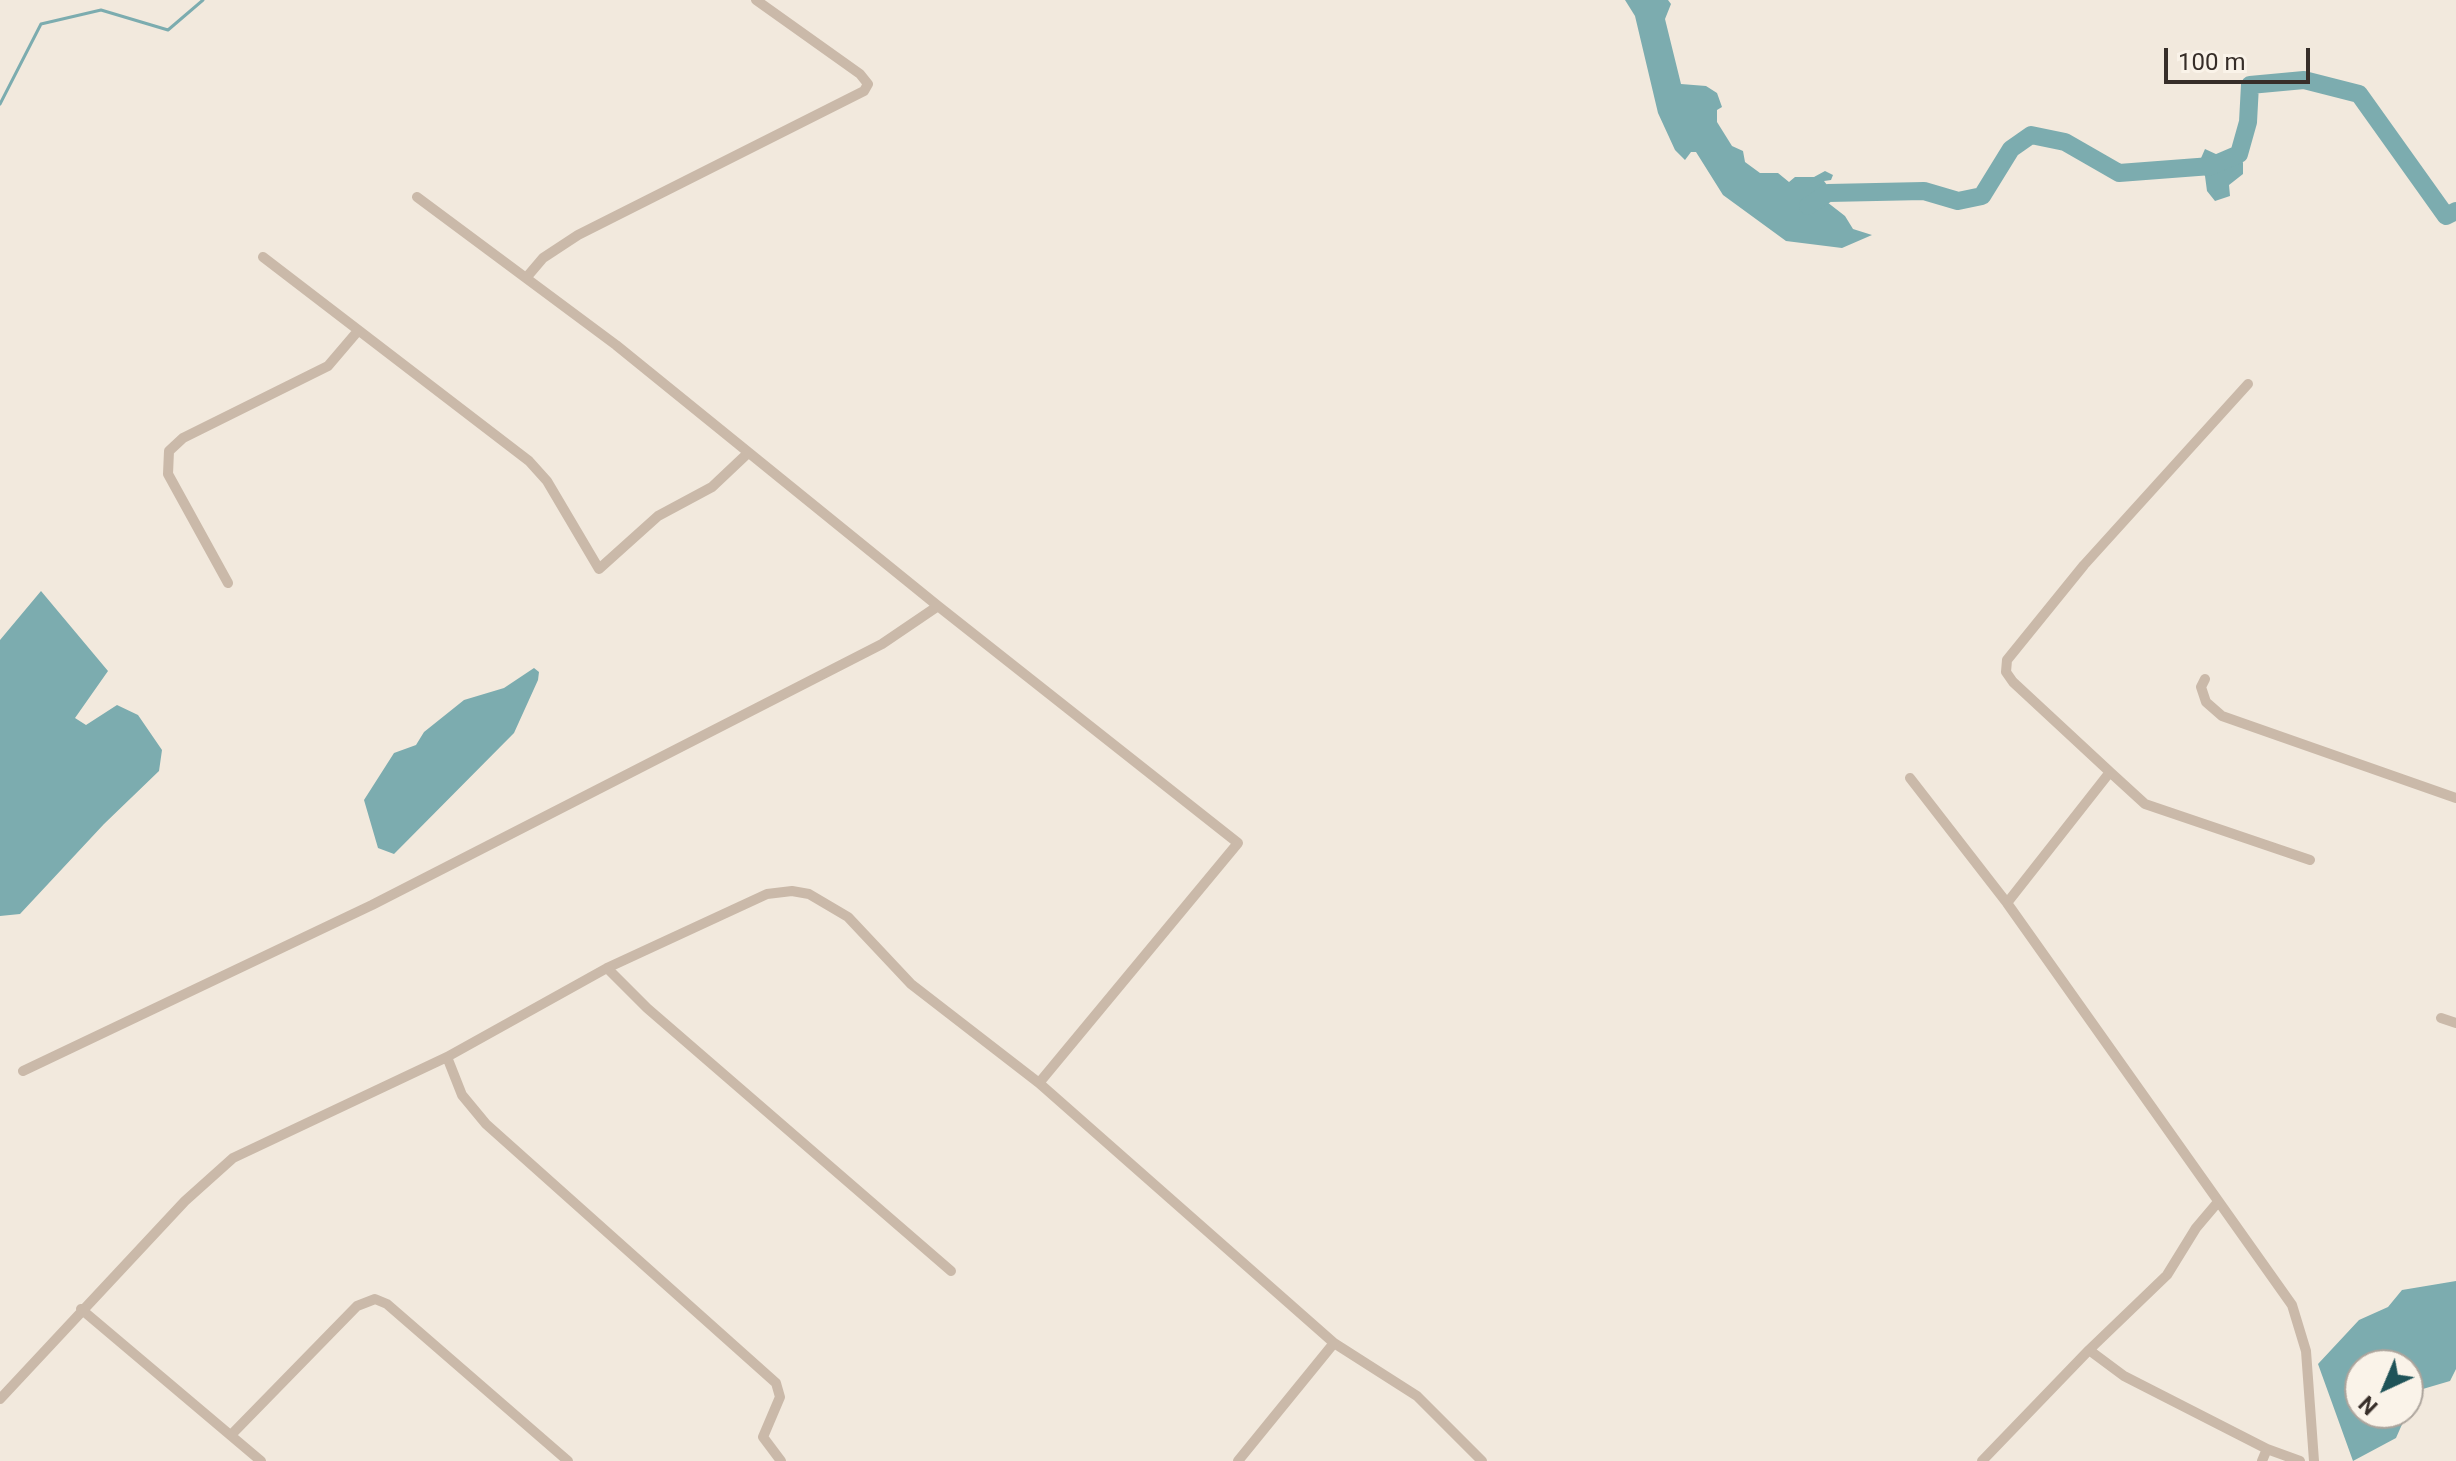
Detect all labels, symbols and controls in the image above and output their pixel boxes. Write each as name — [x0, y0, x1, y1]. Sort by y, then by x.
scale bar — [2168, 32, 2314, 82]
text: 100 m — [2178, 48, 2245, 76]
north arrow — [2344, 1349, 2424, 1429]
text: N — [2354, 1391, 2383, 1420]

